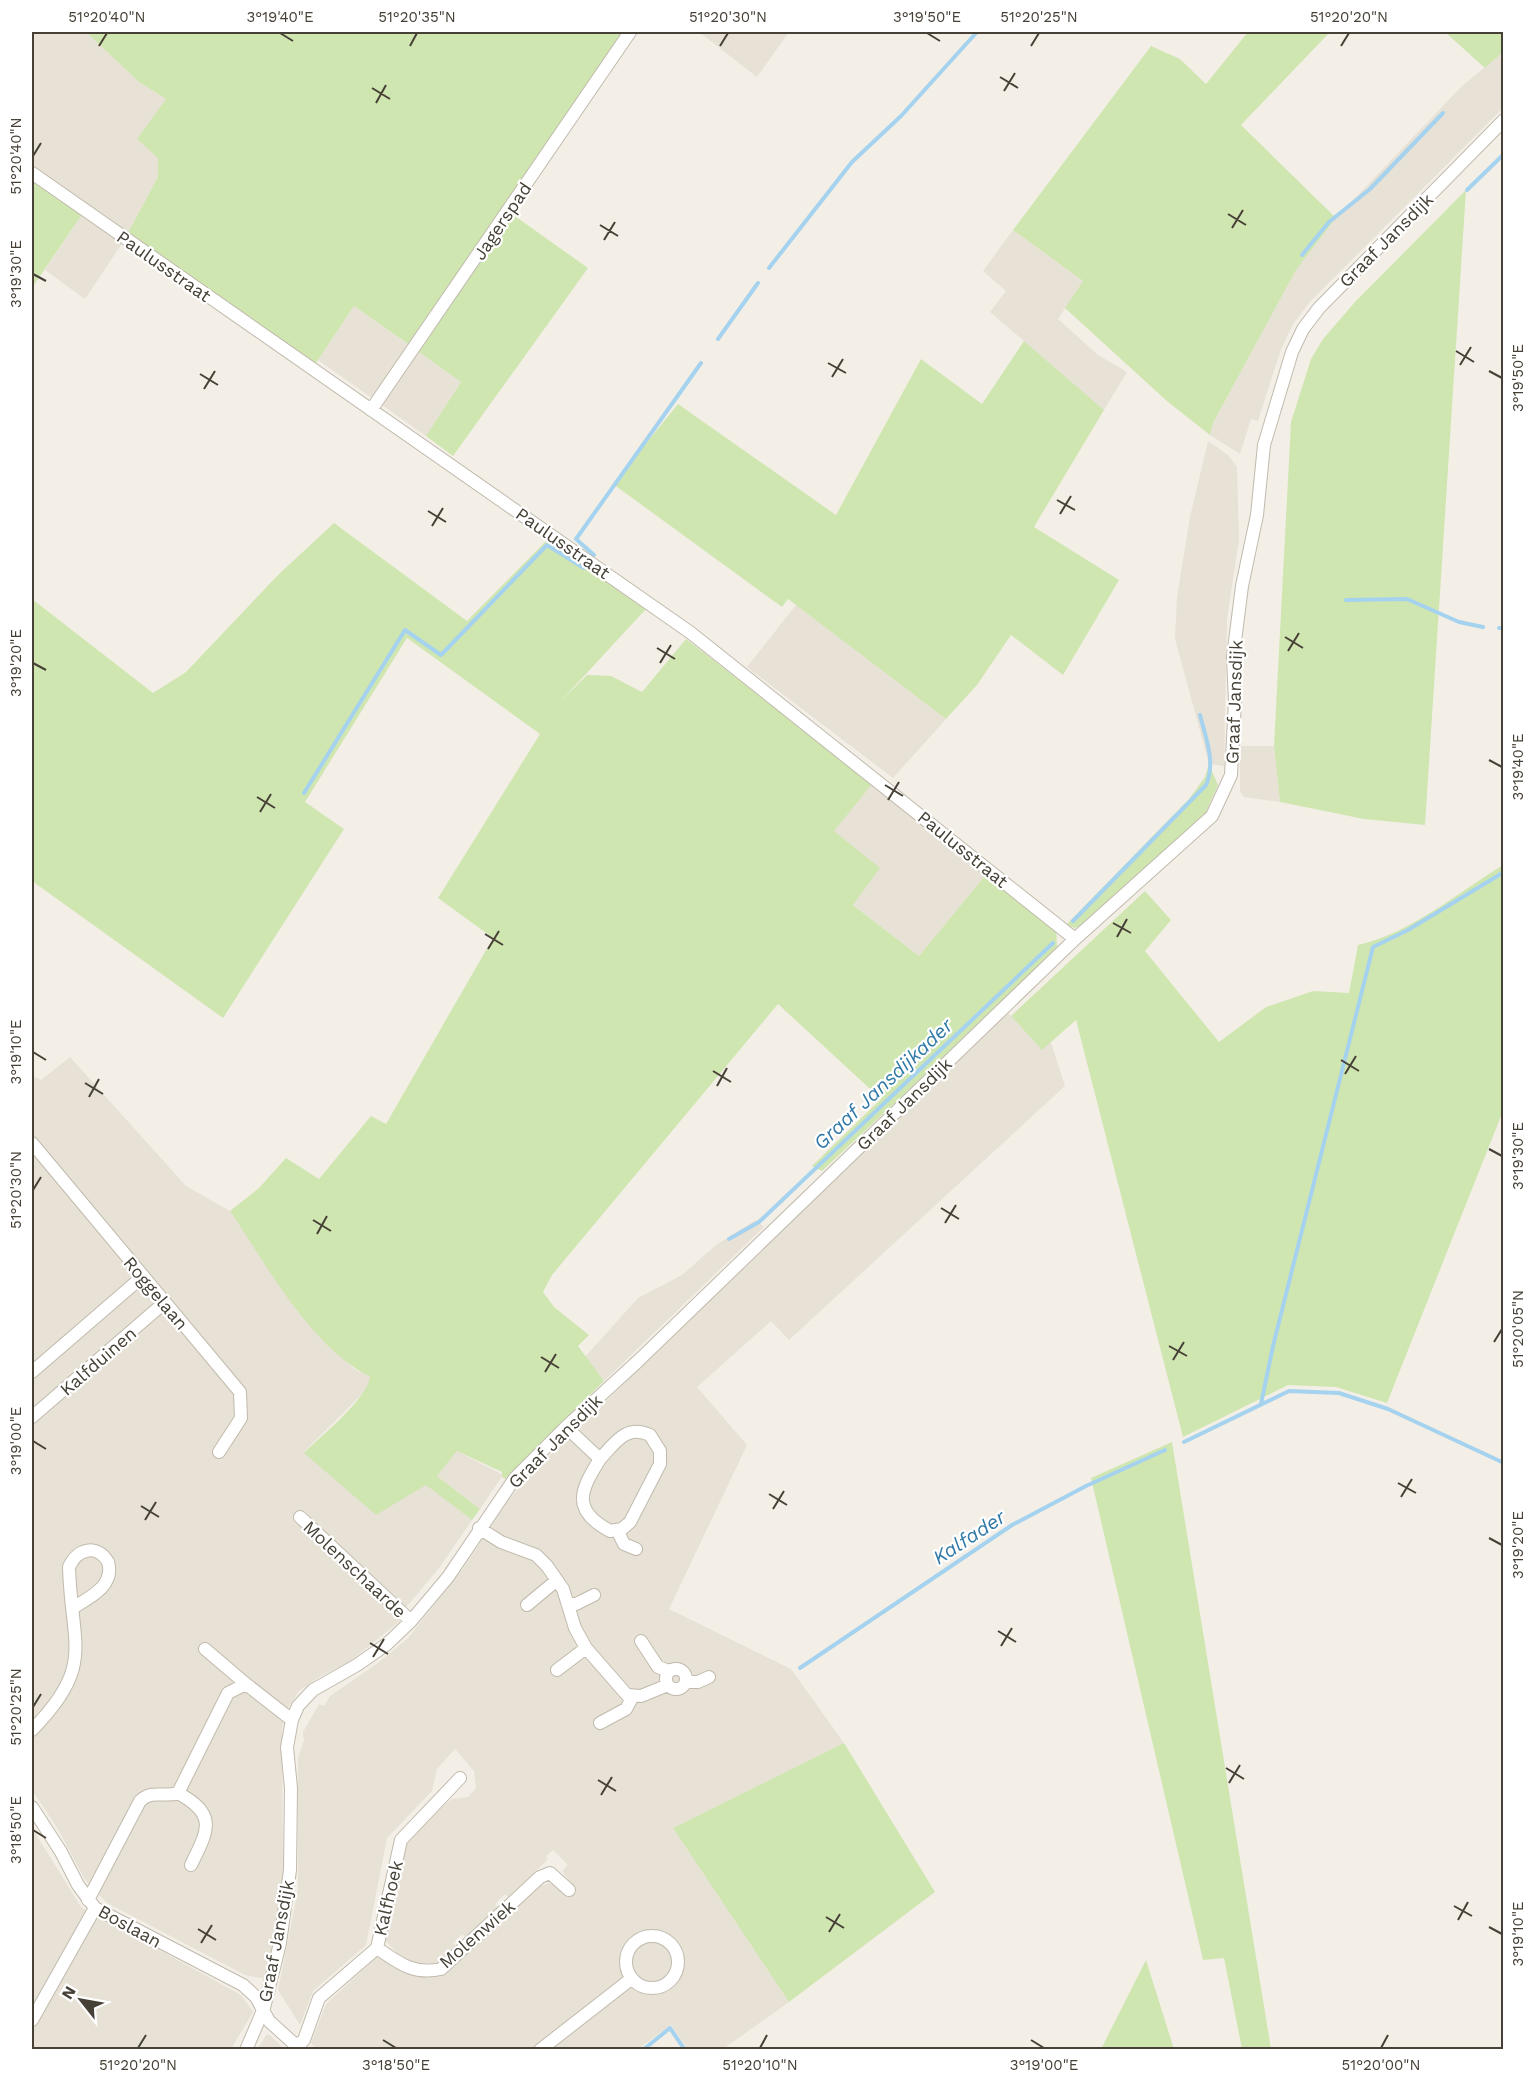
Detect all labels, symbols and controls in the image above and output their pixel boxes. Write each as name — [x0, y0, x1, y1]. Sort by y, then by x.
text: 51°20'40"N — [68, 8, 146, 26]
text: 3°19'40"E — [246, 8, 314, 26]
text: 51°20'35"N — [378, 8, 456, 26]
text: 51°20'30"N — [689, 8, 767, 26]
text: 3°19'50"E — [893, 8, 961, 26]
text: 51°20'25"N — [1000, 8, 1078, 26]
text: 51°20'20"N — [1310, 8, 1388, 26]
text: 51°20'40"N — [7, 117, 25, 195]
street label: Jagerspad — [468, 178, 536, 264]
street label: Graaf Jansdijk — [1335, 189, 1437, 291]
street label: Paulusstraat — [113, 226, 215, 306]
text: 3°19'30"E — [7, 240, 25, 308]
text: 3°19'50"E — [1509, 344, 1527, 412]
street label: Paulusstraat — [512, 503, 614, 583]
text: 3°19'20"E — [7, 629, 25, 697]
street label: Graaf Jansdijk — [1221, 640, 1247, 764]
text: 3°19'40"E — [1509, 733, 1527, 801]
street label: Paulusstraat — [914, 806, 1013, 892]
water label: Graaf Jansdijkader — [808, 1013, 958, 1155]
text: 3°19'10"E — [7, 1019, 25, 1085]
street label: Graaf Jansdijk — [851, 1053, 957, 1155]
text: 3°19'30"E — [1509, 1122, 1527, 1190]
text: 51°20'30"N — [7, 1151, 25, 1229]
street label: Roggelaan — [119, 1252, 193, 1334]
text: 51°20'05"N — [1509, 1290, 1527, 1368]
street label: Kalfduinen — [56, 1322, 140, 1400]
street label: Graaf Jansdijk — [504, 1390, 606, 1492]
text: 3°19'00"E — [7, 1407, 25, 1475]
water label: Kalfader — [928, 1504, 1011, 1569]
text: 3°19'20"E — [1509, 1511, 1527, 1579]
street label: Molenschaarde — [299, 1516, 411, 1622]
text: 51°20'25"N — [7, 1668, 25, 1746]
text: 3°18'50"E — [7, 1796, 25, 1864]
street label: Kalfhoek — [369, 1858, 407, 1938]
street label: Graaf Jansdijk — [254, 1878, 298, 2004]
street label: Molenwiek — [435, 1895, 519, 1973]
street label: Boslaan — [95, 1900, 165, 1952]
text: 3°19'10"E — [1509, 1901, 1527, 1967]
north arrow — [51, 1970, 111, 2030]
text: N — [57, 1983, 80, 2003]
text: 51°20'20"N — [99, 2056, 177, 2074]
text: 3°18'50"E — [362, 2056, 430, 2074]
text: 51°20'10"N — [722, 2056, 798, 2074]
text: 3°19'00"E — [1010, 2056, 1078, 2074]
text: 51°20'00"N — [1342, 2056, 1420, 2074]

